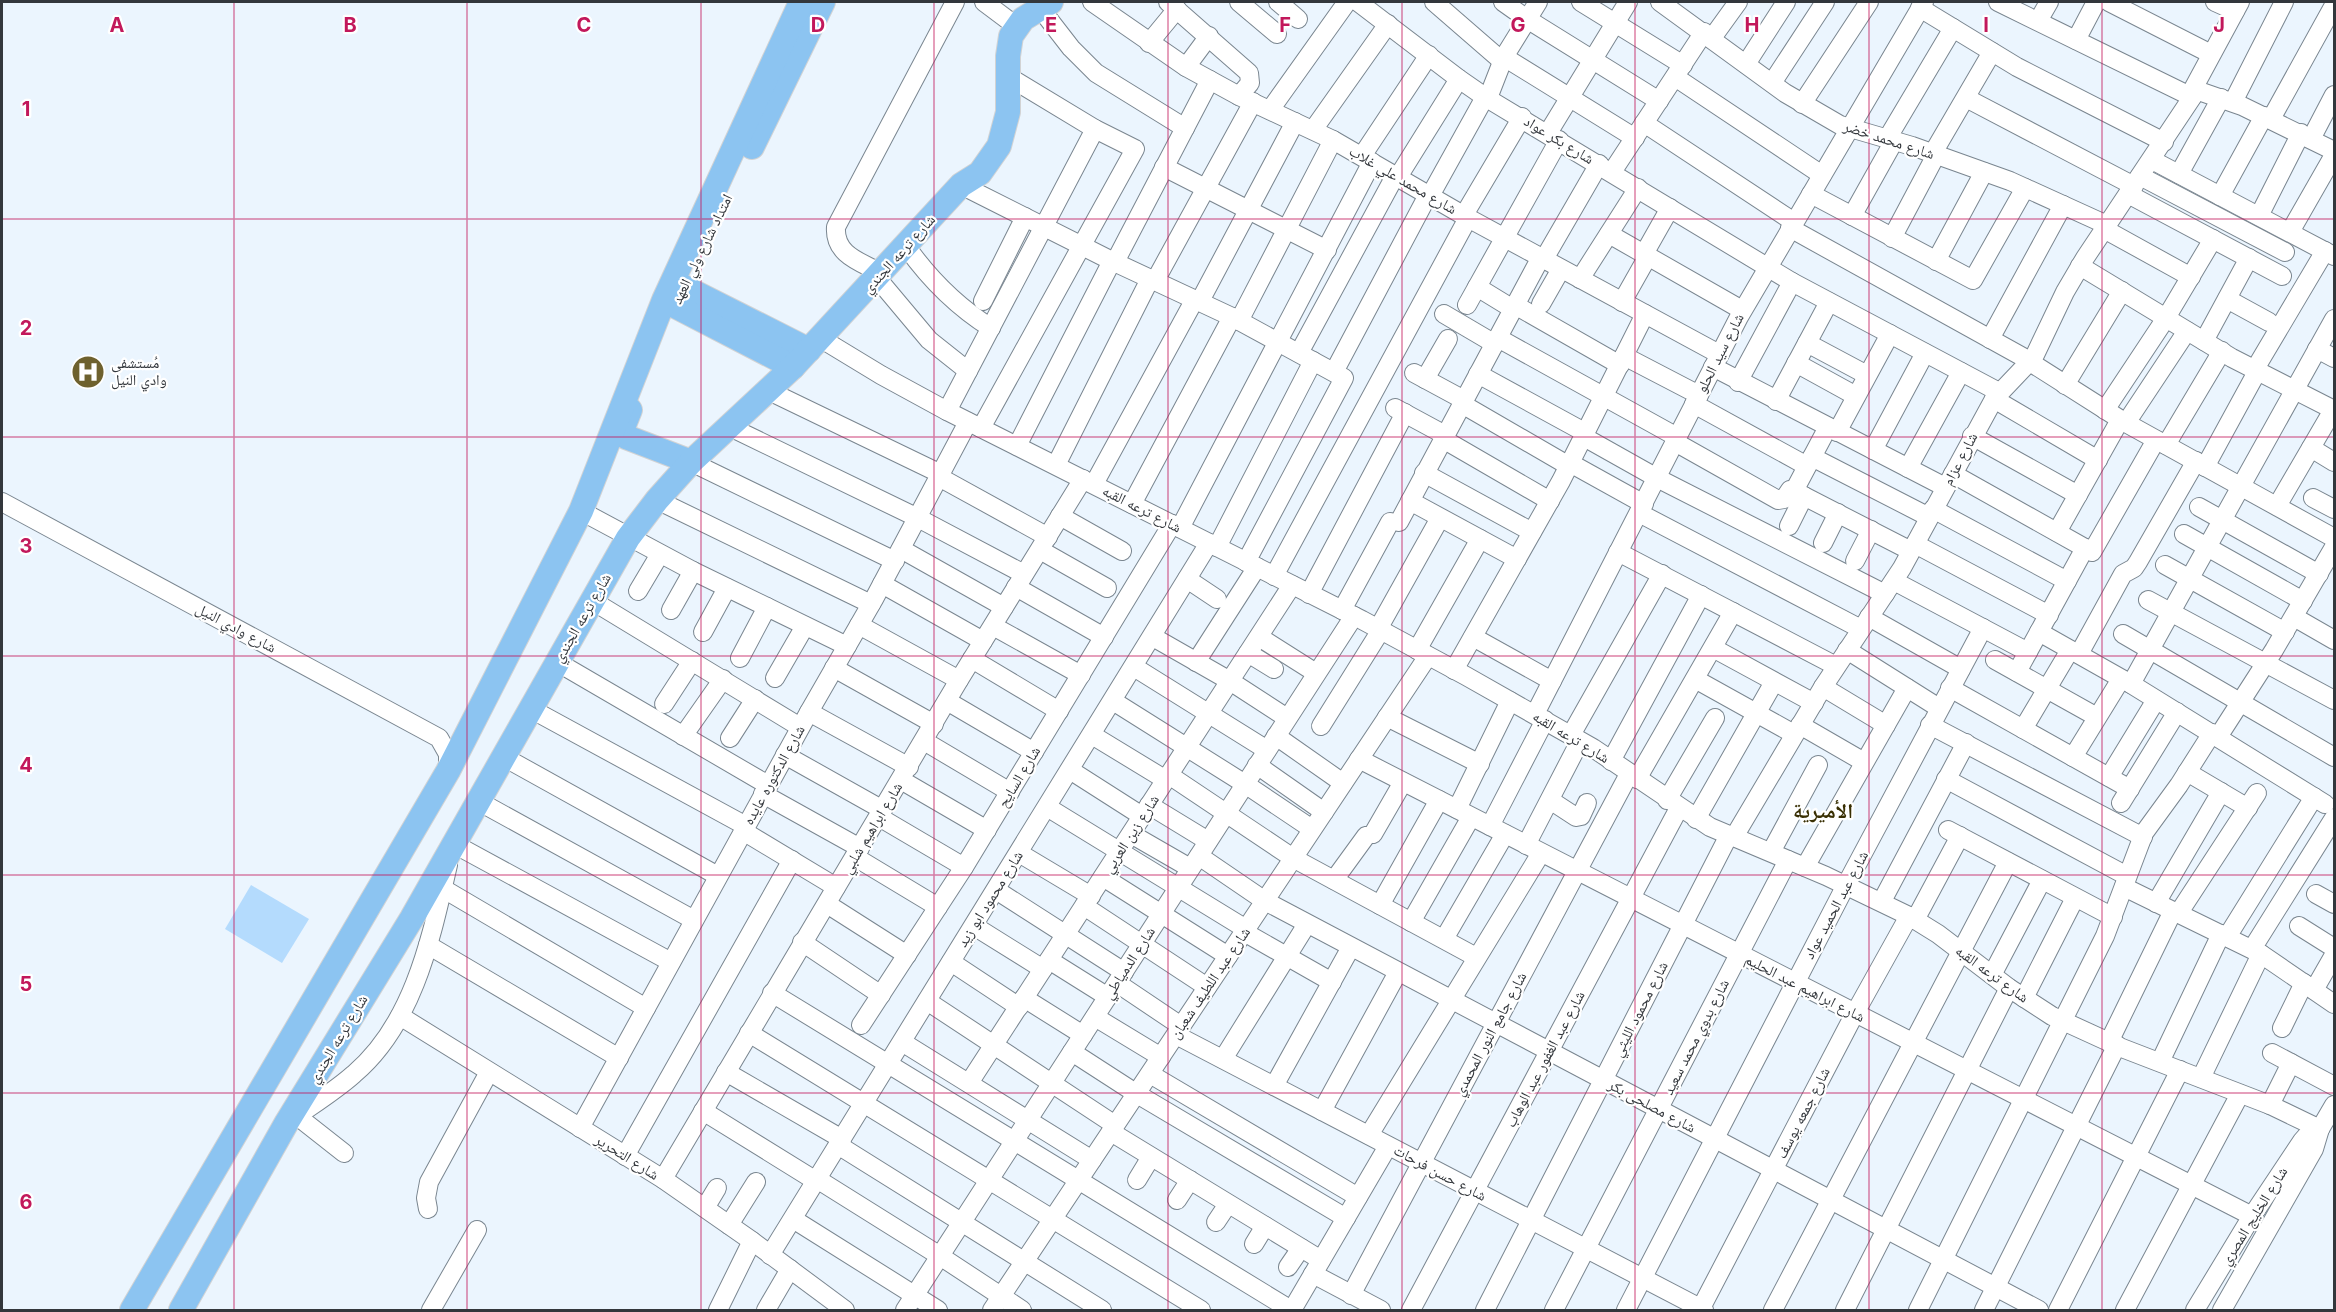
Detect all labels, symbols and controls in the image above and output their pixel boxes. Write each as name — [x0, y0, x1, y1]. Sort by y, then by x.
text: A — [110, 13, 125, 37]
text: B — [343, 13, 357, 37]
text: C — [577, 13, 591, 37]
text: D — [811, 13, 825, 37]
text: E — [1045, 13, 1057, 37]
text: F — [1279, 13, 1291, 37]
text: G — [1510, 13, 1526, 37]
text: H — [1745, 13, 1759, 37]
text: I — [1983, 13, 1989, 37]
text: J — [2213, 13, 2225, 37]
text: 1 — [22, 97, 30, 121]
street label: شارع بكر عواد — [1520, 111, 1598, 169]
street label: شارع محمد خضر — [1840, 116, 1937, 164]
street label: شارع محمد علي غلاب — [1345, 141, 1461, 221]
street label: امتداد شارع ولي العهد — [667, 191, 739, 308]
street label: شارع ترعه الجندي — [858, 210, 941, 299]
street label: شارع سيد الحلو — [1691, 310, 1749, 396]
text: 2 — [20, 316, 32, 340]
place label: مُستشفى وادي النيل — [111, 353, 167, 392]
hospital icon: مُستشفى وادي النيل — [70, 354, 106, 390]
street label: شارع عزام — [1938, 429, 1982, 489]
street label: شارع ترعه القبه — [1099, 481, 1185, 538]
text: 3 — [20, 534, 32, 558]
street label: شارع ترعه الجندي — [548, 570, 617, 667]
street label: شارع وادي النيل — [191, 598, 280, 659]
street label: شارع ترعه القبه — [1529, 706, 1613, 768]
street label: شارع الدكتوره عايده — [738, 721, 810, 828]
street label: شارع السايح — [993, 742, 1045, 811]
text: 4 — [19, 753, 33, 777]
street label: شارع ابراهيم شلبي — [837, 778, 909, 878]
street label: شارع زين العربي — [1098, 791, 1166, 878]
district label: الأميرية — [1793, 798, 1853, 823]
street label: شارع محمود ابو زيد — [952, 847, 1028, 951]
street label: شارع عبد الحميد عواد — [1799, 847, 1873, 963]
street label: شارع الدمياطي — [1098, 923, 1162, 1004]
street label: شارع عبد اللطيف شعبان — [1165, 923, 1255, 1043]
street label: شارع ترعه القبه — [1951, 941, 2033, 1008]
street label: شارع ابراهيم عبد الحليم — [1742, 949, 1869, 1027]
street label: شارع محمود الليثي — [1607, 958, 1674, 1061]
street label: شارع جامع النور المحمدي — [1449, 968, 1533, 1100]
text: 5 — [20, 972, 32, 996]
street label: شارع بدوي محمد سعيد — [1658, 976, 1736, 1099]
street label: شارع عبد الغفور عبد الوهاب — [1501, 987, 1590, 1131]
street label: شارع ترعه الجندي — [304, 991, 374, 1088]
street label: شارع جمعه يوسف — [1771, 1064, 1835, 1162]
street label: شارع مصلحى بكر — [1604, 1074, 1699, 1138]
street label: شارع التحرير — [590, 1129, 663, 1185]
street label: شارع حسن فرحات — [1390, 1140, 1490, 1206]
street label: شارع الخليج المصري — [2216, 1163, 2294, 1270]
text: 6 — [20, 1190, 33, 1214]

